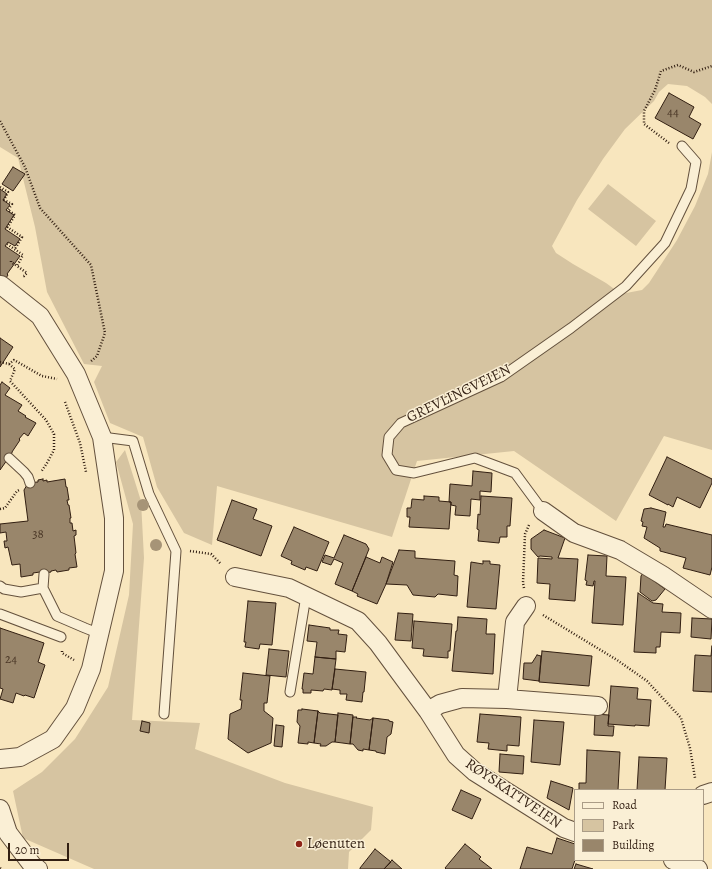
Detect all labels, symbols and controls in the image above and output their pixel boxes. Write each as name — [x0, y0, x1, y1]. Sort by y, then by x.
house number: 44 — [667, 105, 679, 121]
street label: GREVLINGVEIEN — [404, 361, 514, 427]
house number: 38 — [32, 527, 44, 543]
house number: 24 — [5, 652, 17, 668]
street label: RØYSKATTVEIEN — [461, 755, 565, 833]
legend — [574, 789, 704, 861]
text: Road — [612, 797, 637, 813]
text: Park — [612, 817, 635, 833]
scale bar — [10, 835, 71, 861]
place label: Løenuten — [307, 835, 365, 853]
text: Building — [612, 837, 654, 853]
marker: Løenuten — [294, 839, 304, 849]
text: 20 m — [15, 842, 39, 858]

